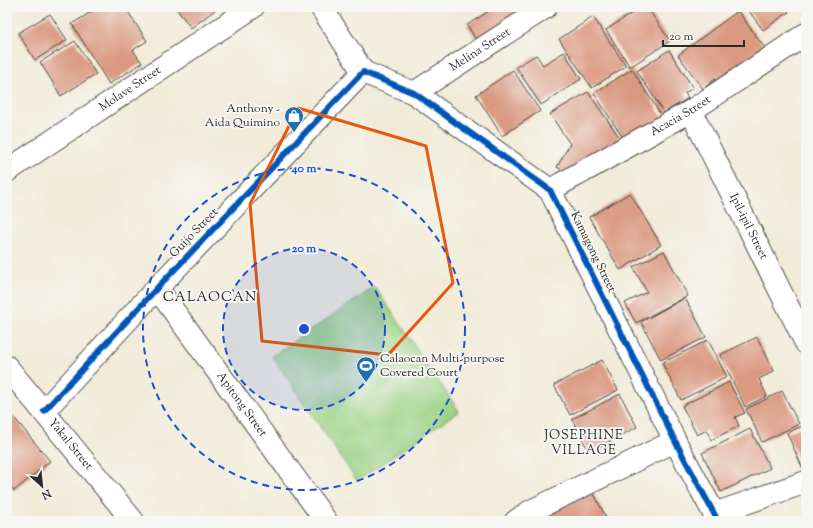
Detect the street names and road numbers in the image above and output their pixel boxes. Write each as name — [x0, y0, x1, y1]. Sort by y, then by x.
street label: Melina Street — [446, 23, 514, 76]
street label: Molave Street — [96, 62, 165, 116]
street label: Acacia Street — [647, 91, 715, 141]
street label: Ipil-ipil Street — [724, 190, 772, 263]
street label: Guijo Street — [165, 204, 223, 262]
street label: Kamagong Street — [566, 208, 620, 296]
street label: Apitong Street — [212, 368, 271, 441]
street label: Yakal Street — [44, 415, 97, 474]

